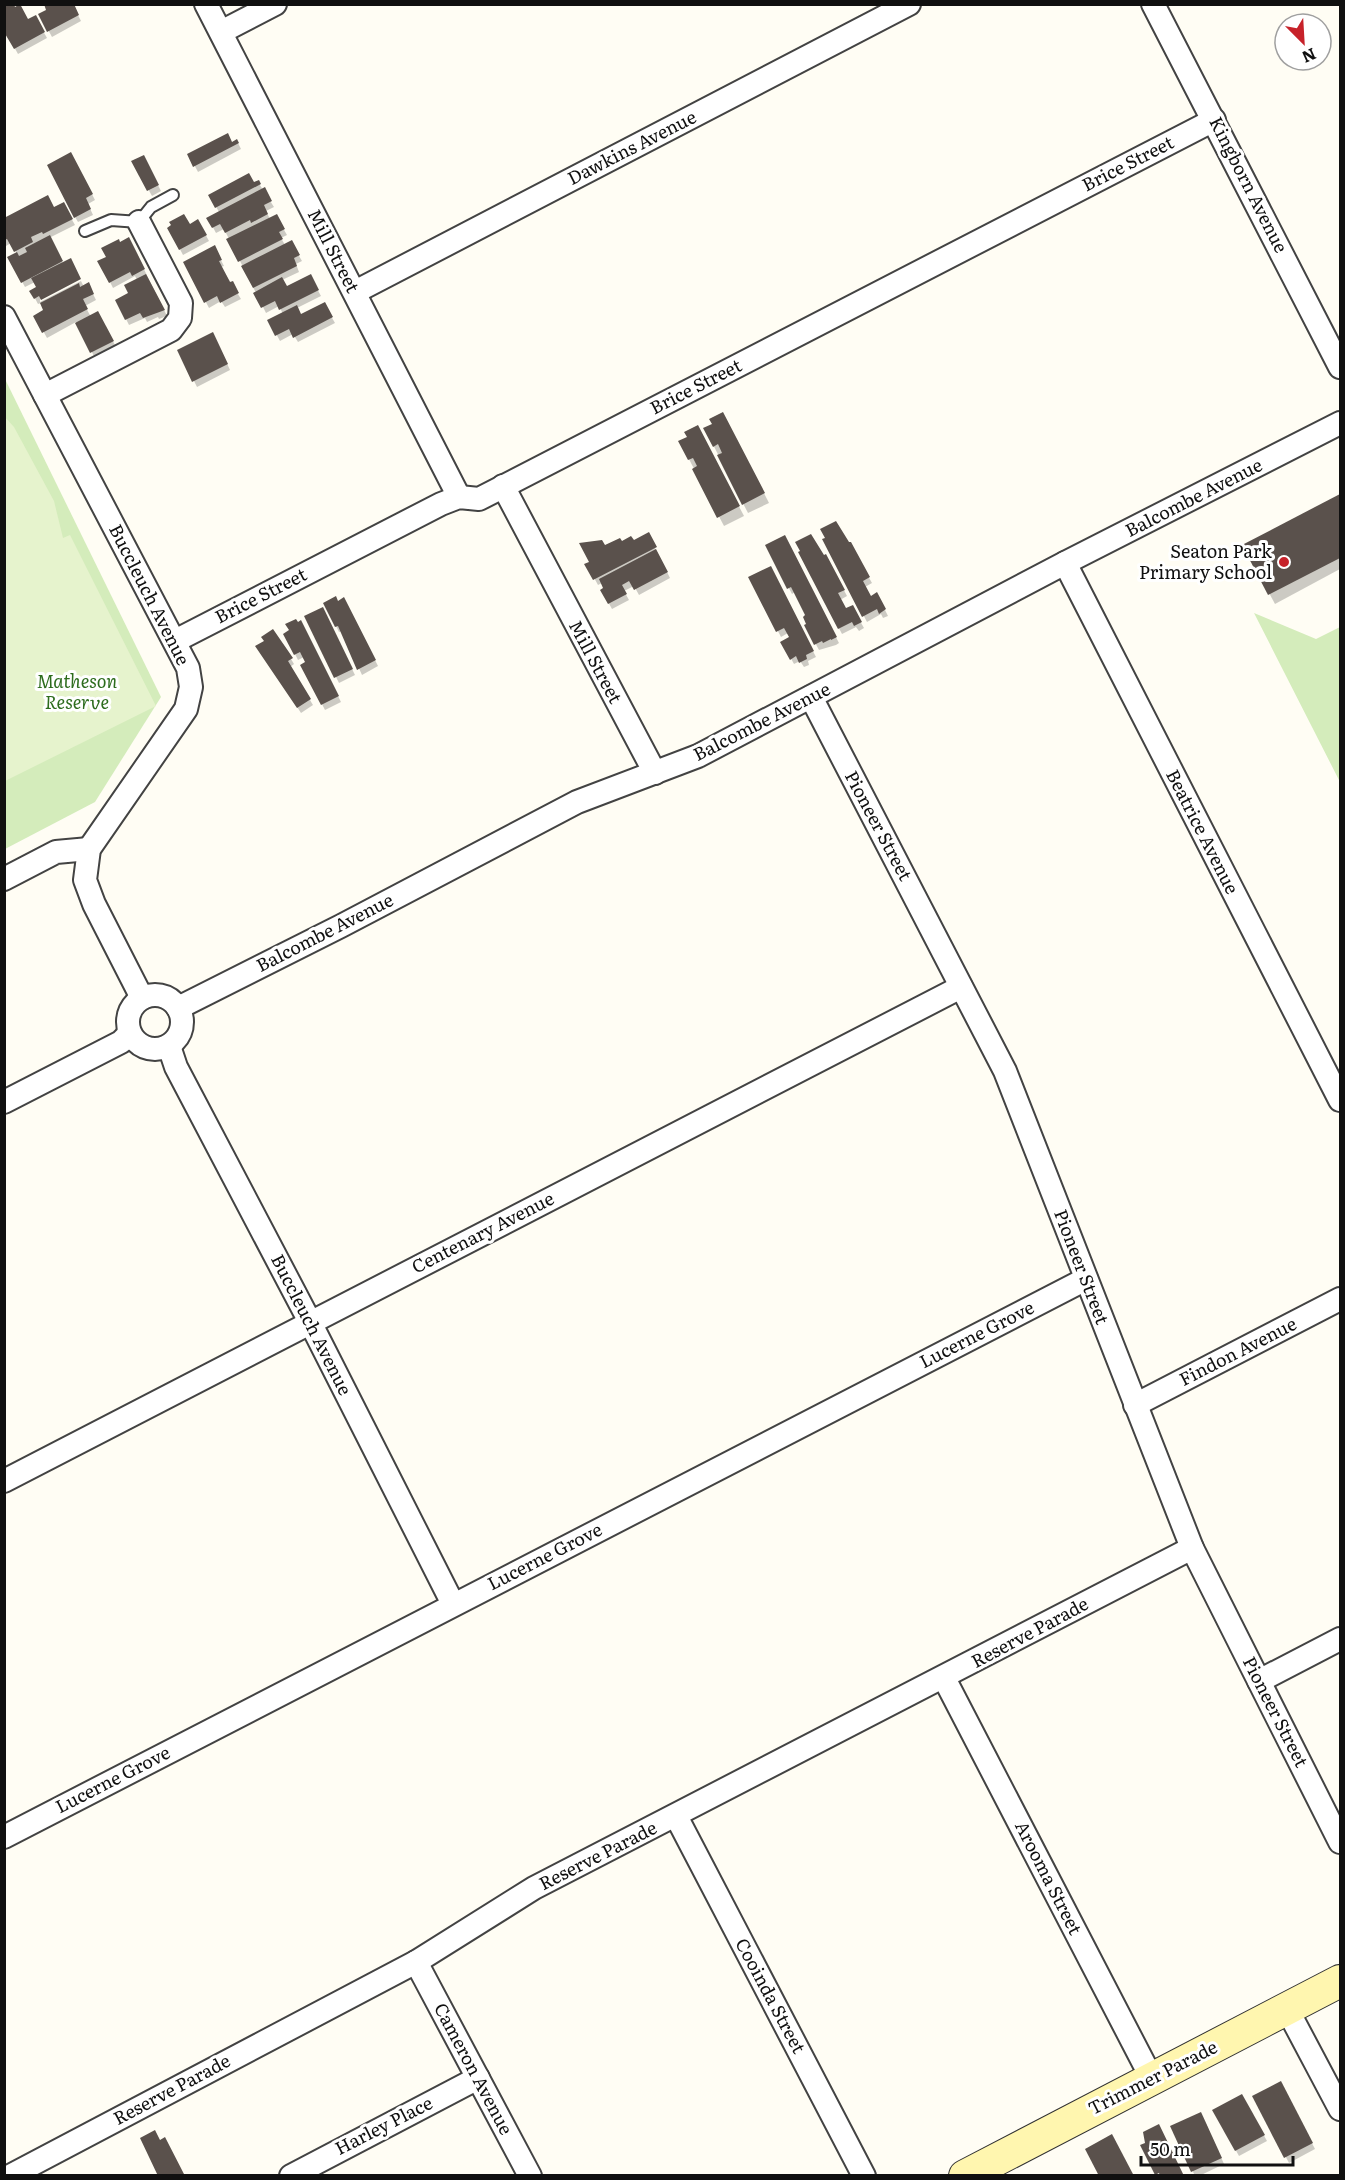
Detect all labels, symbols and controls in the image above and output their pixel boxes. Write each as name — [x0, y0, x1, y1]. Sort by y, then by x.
north arrow — [1273, 12, 1333, 72]
text: N — [1298, 43, 1321, 70]
street label: Dawkins Avenue — [562, 103, 701, 191]
street label: Kingborn Avenue — [1203, 111, 1295, 257]
street label: Brice Street — [1077, 128, 1179, 197]
street label: Mill Street — [302, 204, 367, 298]
street label: Brice Street — [645, 351, 747, 420]
street label: Balcombe Avenue — [1120, 450, 1267, 543]
street label: Buccleuch Avenue — [103, 519, 198, 670]
place label: Seaton Park Primary School — [1139, 537, 1273, 585]
marker: Seaton Park Primary School — [1277, 555, 1291, 569]
street label: Brice Street — [210, 560, 312, 629]
street label: Mill Street — [563, 615, 630, 708]
park label: Matheson Reserve — [37, 667, 117, 715]
street label: Balcombe Avenue — [688, 674, 835, 767]
street label: Beatrice Avenue — [1160, 764, 1246, 898]
street label: Pioneer Street — [839, 765, 920, 886]
street label: Balcombe Avenue — [251, 885, 398, 978]
street label: Centenary Avenue — [406, 1184, 558, 1279]
street label: Pioneer Street — [1048, 1205, 1117, 1329]
street label: Buccleuch Avenue — [265, 1249, 360, 1400]
street label: Lucerne Grove — [914, 1293, 1038, 1374]
street label: Findon Avenue — [1174, 1309, 1301, 1392]
street label: Lucerne Grove — [482, 1515, 606, 1596]
street label: Reserve Parade — [966, 1589, 1093, 1674]
street label: Pioneer Street — [1237, 1651, 1316, 1772]
street label: Lucerne Grove — [50, 1738, 174, 1819]
street label: Reserve Parade — [534, 1813, 661, 1896]
street label: Arooma Street — [1009, 1816, 1090, 1940]
street label: Cooinda Street — [730, 1933, 813, 2058]
street label: Cameron Avenue — [428, 1998, 520, 2139]
street label: Trimmer Parade — [1083, 2032, 1222, 2121]
street label: Reserve Parade — [108, 2046, 235, 2131]
street label: Harley Place — [330, 2088, 437, 2161]
scale bar — [1141, 2129, 1292, 2167]
text: 50 m — [1150, 2135, 1191, 2162]

